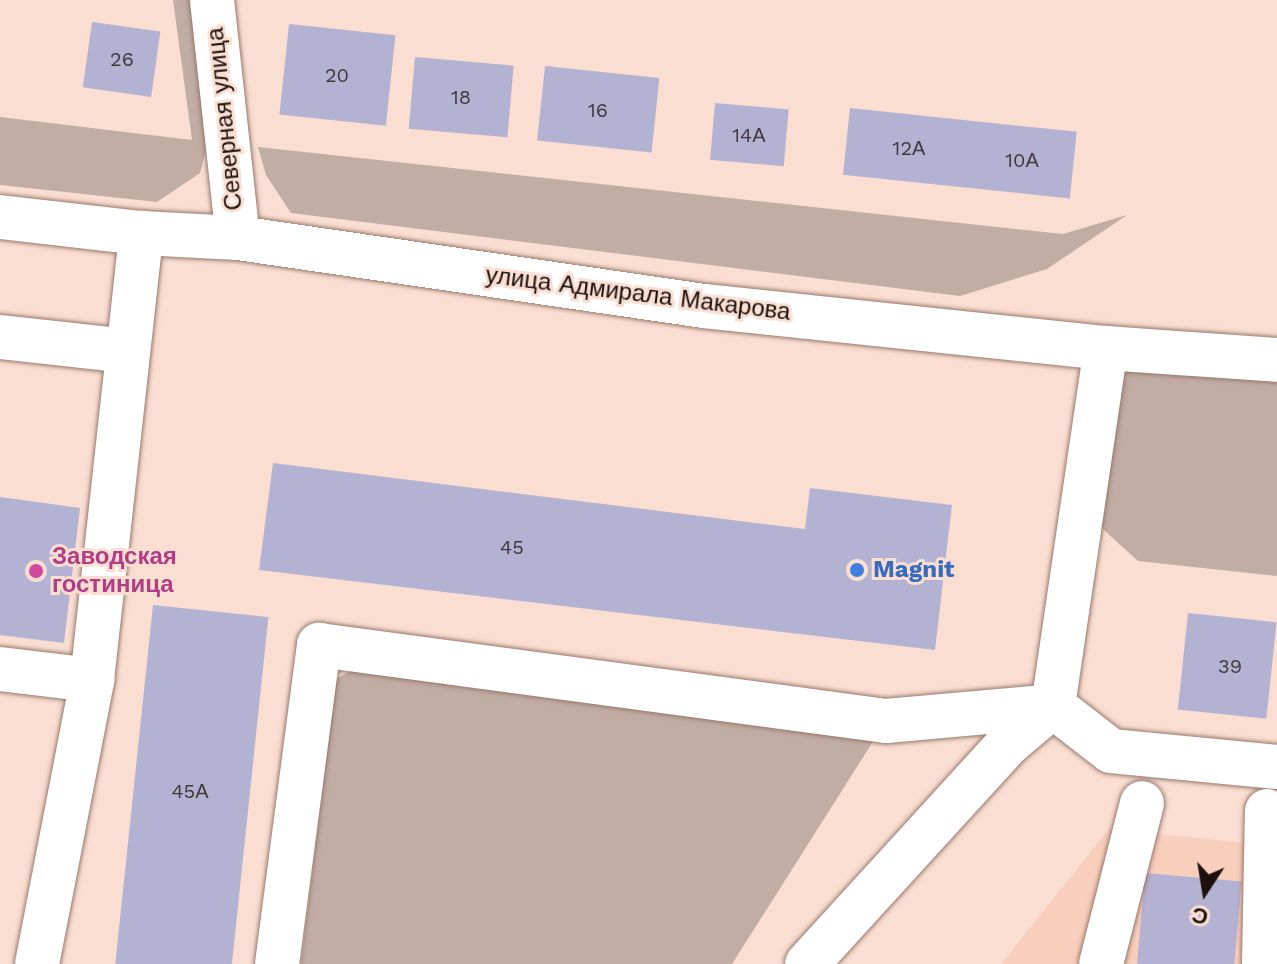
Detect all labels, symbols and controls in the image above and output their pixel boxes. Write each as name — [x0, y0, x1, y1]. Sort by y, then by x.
street label: Северная улица — [201, 26, 249, 212]
house number: 26 — [110, 47, 134, 71]
house number: 20 — [325, 63, 349, 87]
house number: 18 — [451, 85, 471, 109]
house number: 16 — [588, 98, 608, 122]
house number: 14А — [732, 123, 766, 147]
house number: 12А — [893, 136, 925, 160]
house number: 10А — [1005, 148, 1039, 172]
street label: улица Адмирала Макарова — [484, 261, 792, 327]
house number: 45 — [500, 535, 524, 559]
place label: Заводская гостиница — [52, 543, 177, 599]
place label: Magnit — [873, 556, 955, 584]
marker: Magnit — [848, 561, 866, 579]
marker: Заводская гостиница — [27, 562, 45, 580]
house number: 39 — [1218, 654, 1242, 678]
house number: 45А — [171, 779, 209, 803]
north arrow — [1165, 852, 1245, 932]
text: С — [1190, 902, 1210, 930]

